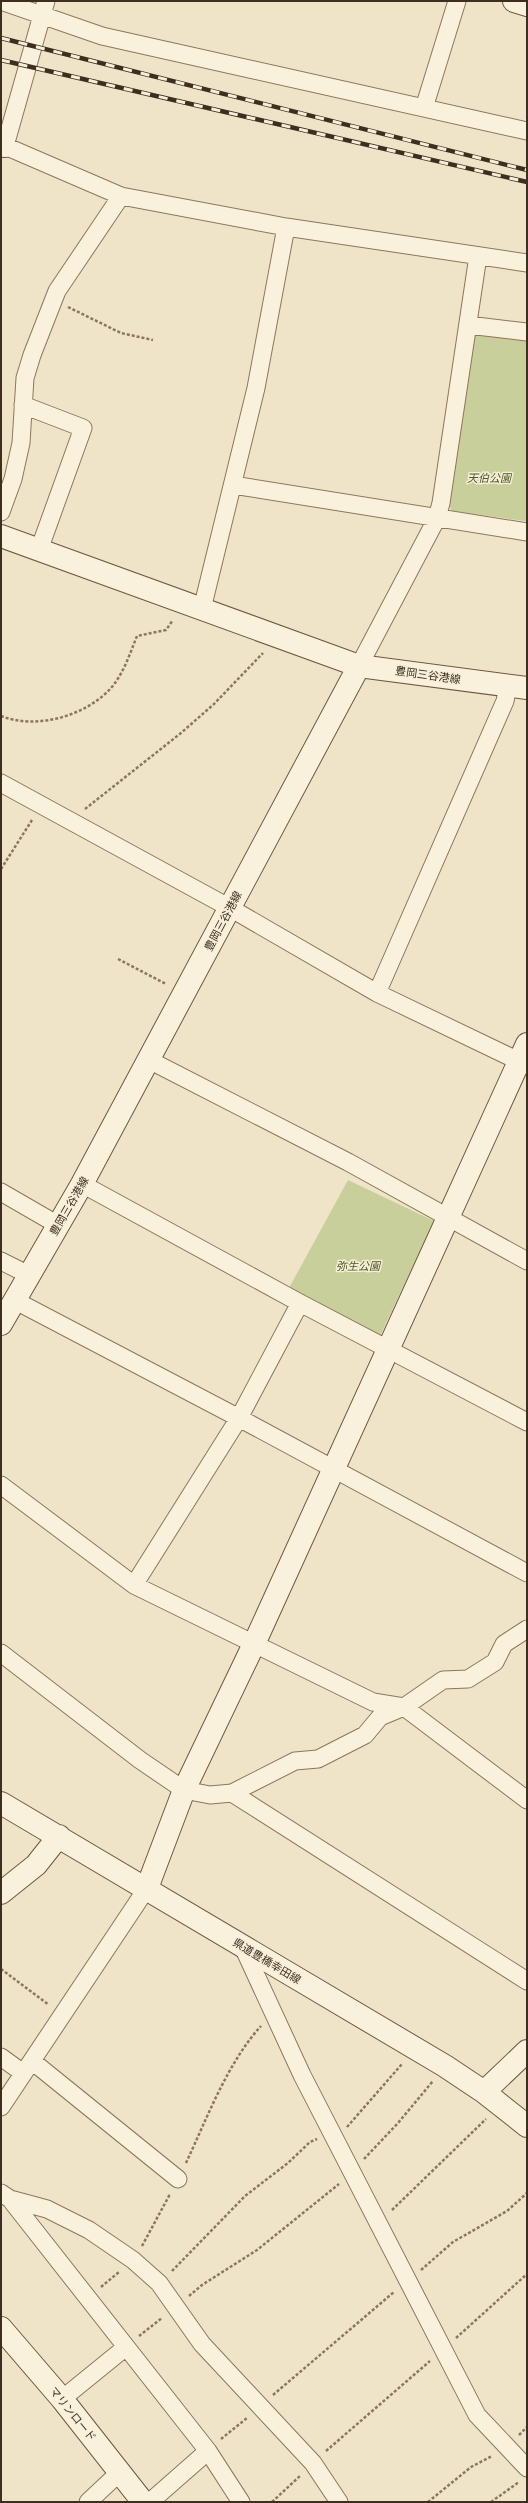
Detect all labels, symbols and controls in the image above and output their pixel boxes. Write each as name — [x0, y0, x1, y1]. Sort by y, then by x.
park label: 天伯公園 — [467, 469, 513, 485]
street label: 豊岡三谷港線 — [394, 661, 462, 687]
street label: 豊岡三谷港線 — [200, 888, 245, 953]
street label: 豊岡三谷港線 — [45, 1173, 92, 1238]
park label: 弥生公園 — [336, 1257, 382, 1273]
street label: 県道豊橋幸田線 — [230, 1933, 305, 1987]
street label: マリンロード — [47, 2383, 101, 2444]

